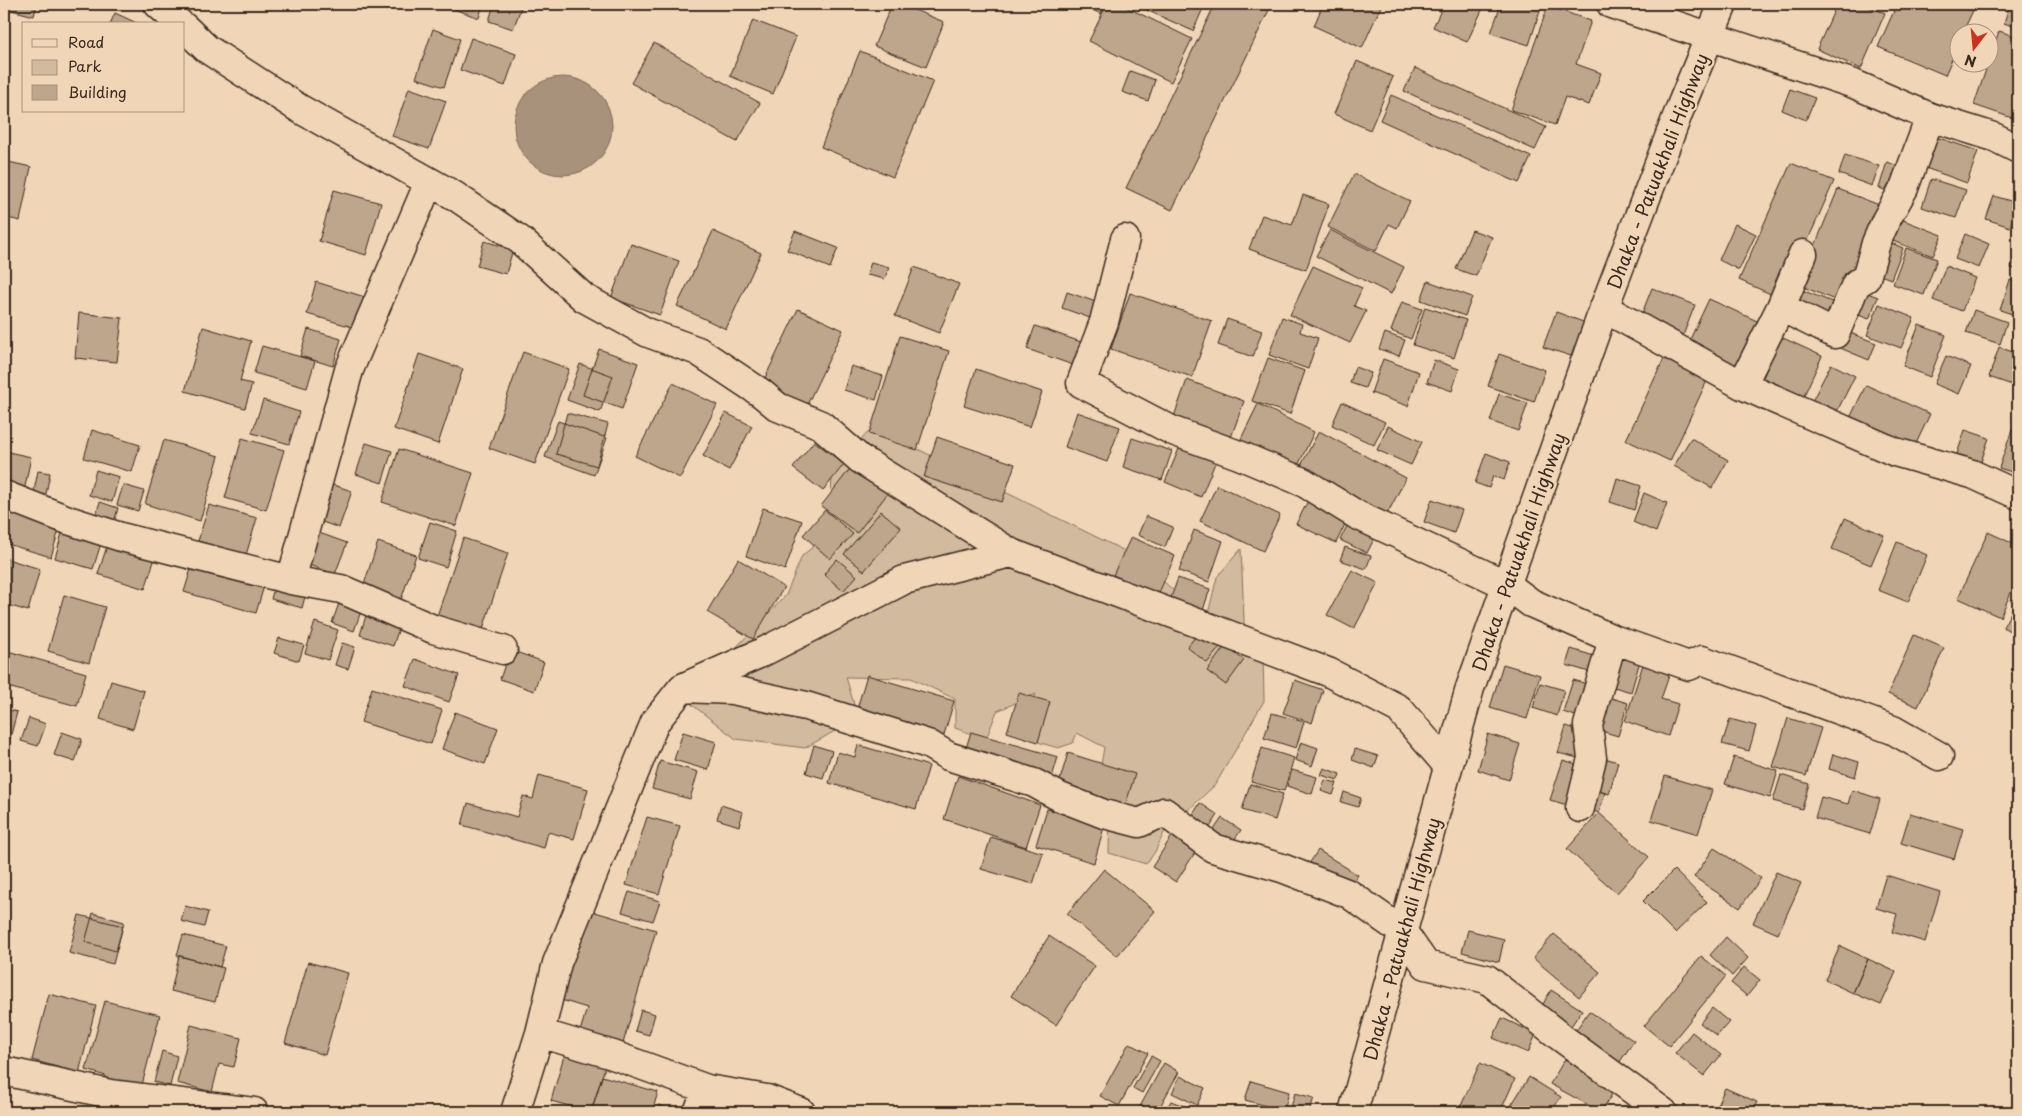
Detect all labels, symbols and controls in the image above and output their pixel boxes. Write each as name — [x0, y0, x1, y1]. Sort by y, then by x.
legend — [22, 22, 185, 112]
north arrow — [1950, 22, 2000, 72]
text: Road — [68, 30, 104, 53]
street label: Dhaka - Patuakhali Highway — [1599, 49, 1715, 293]
text: N — [1962, 49, 1979, 73]
text: Park — [68, 54, 102, 77]
text: Building — [68, 80, 127, 103]
street label: Dhaka - Patuakhali Highway — [1464, 429, 1572, 675]
street label: Dhaka - Patuakhali Highway — [1355, 814, 1447, 1064]

